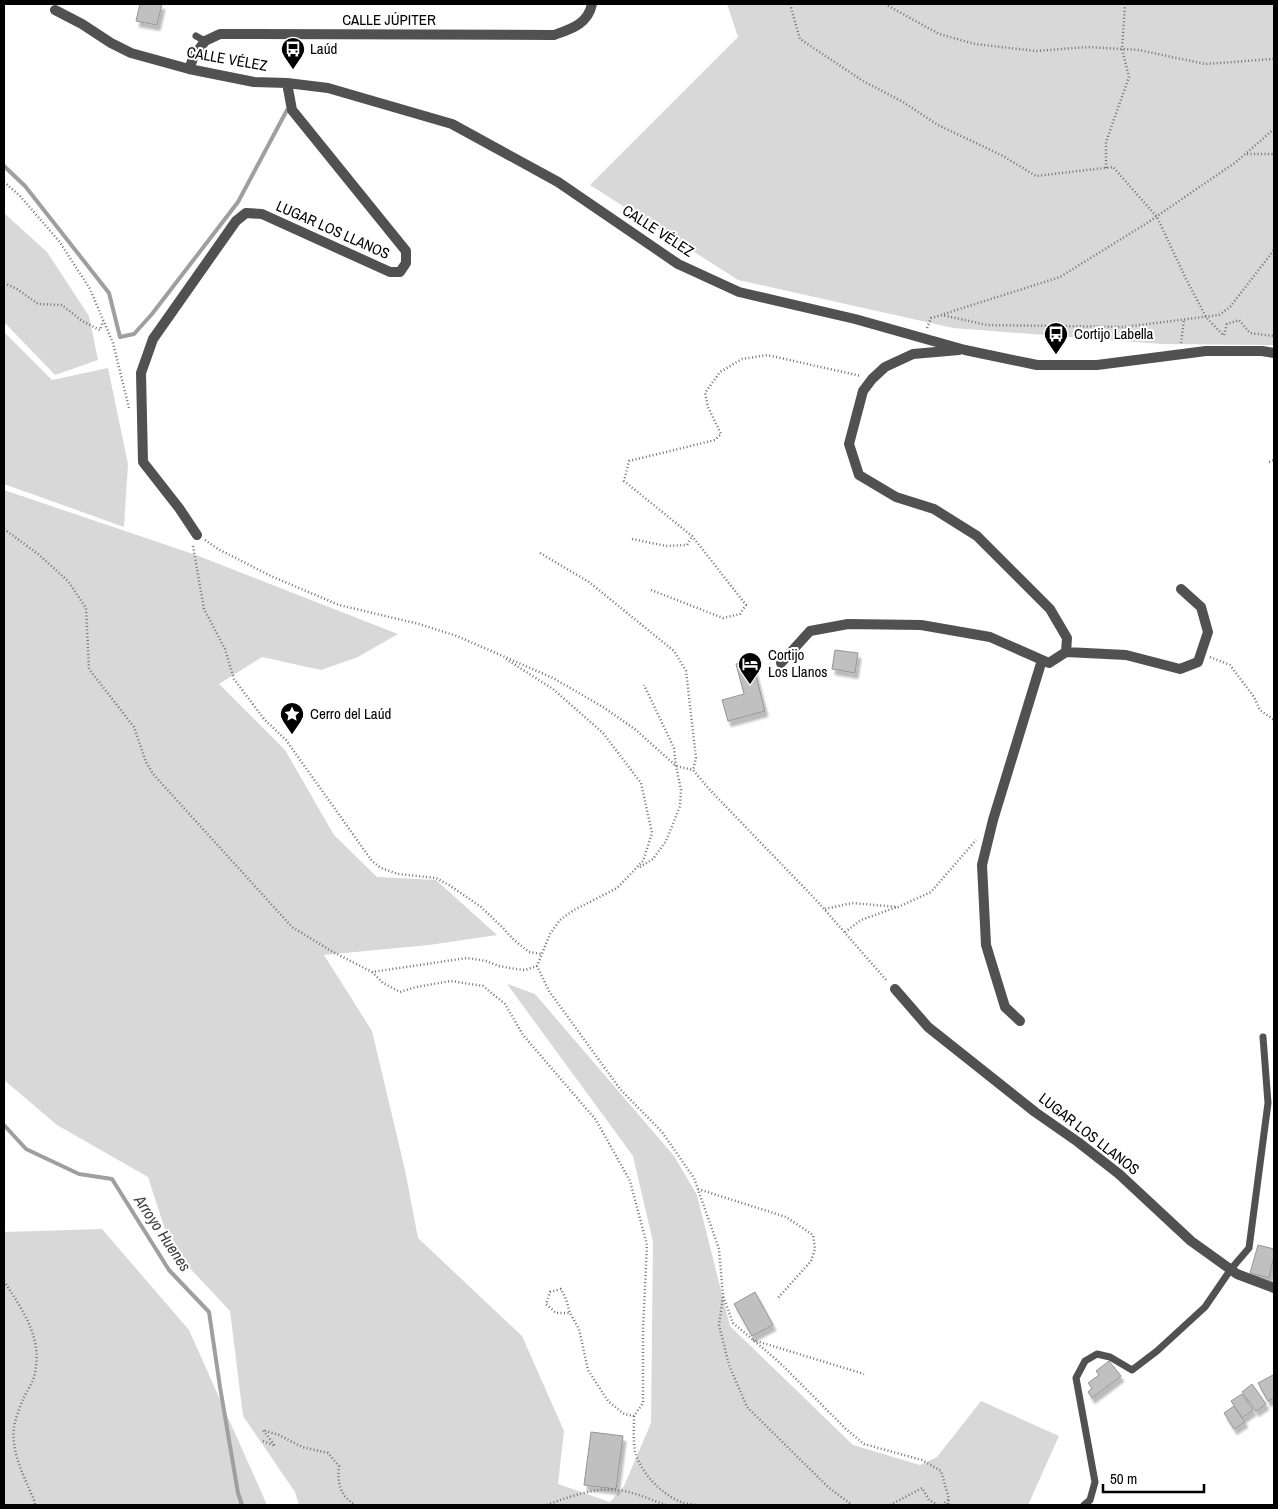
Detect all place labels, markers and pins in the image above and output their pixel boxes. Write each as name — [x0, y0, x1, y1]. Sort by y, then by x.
bus stop icon: Laúd — [280, 36, 306, 70]
place label: Laúd — [310, 38, 337, 59]
bus stop icon: Cortijo Labella — [1043, 321, 1069, 355]
place label: Cortijo Labella — [1074, 323, 1153, 344]
place label: Cortijo Los Llanos — [768, 644, 828, 682]
hotel icon: Cortijo Los Llanos — [737, 651, 763, 685]
place icon: Cerro del Laúd — [279, 701, 305, 735]
place label: Cerro del Laúd — [310, 703, 391, 724]

